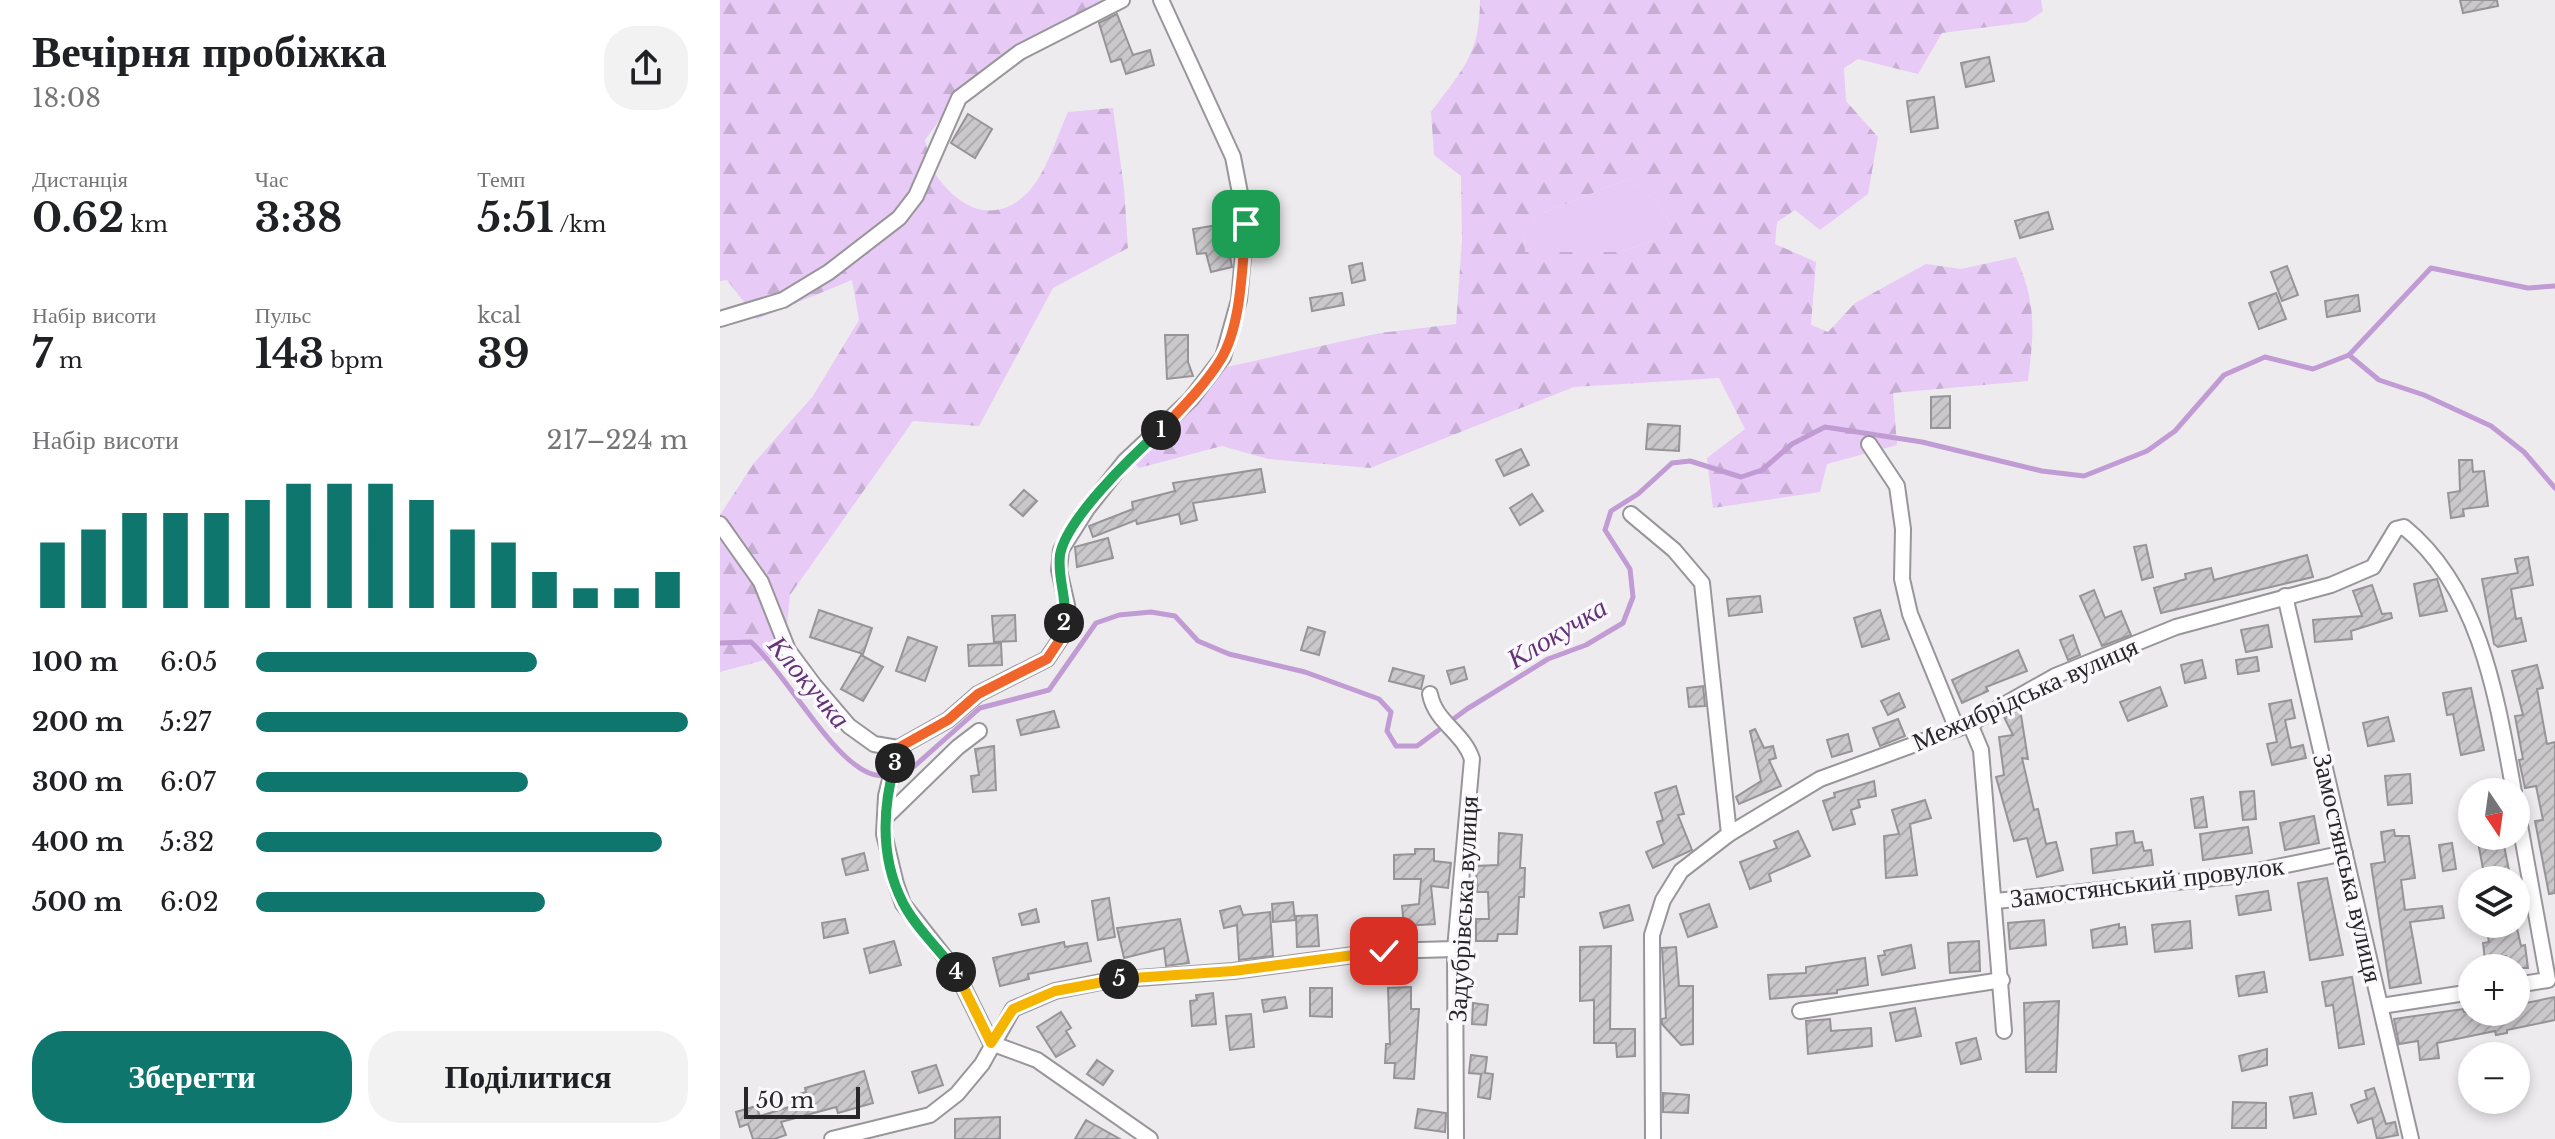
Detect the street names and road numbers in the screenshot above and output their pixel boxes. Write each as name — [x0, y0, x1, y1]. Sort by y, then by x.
street label: Межибрідська вулиця — [1907, 630, 2143, 758]
street label: Замостянська вулиця — [2306, 751, 2390, 986]
street label: Задубрівська вулиця — [1441, 795, 1485, 1023]
street label: Замостянський провулок — [2008, 849, 2286, 915]

